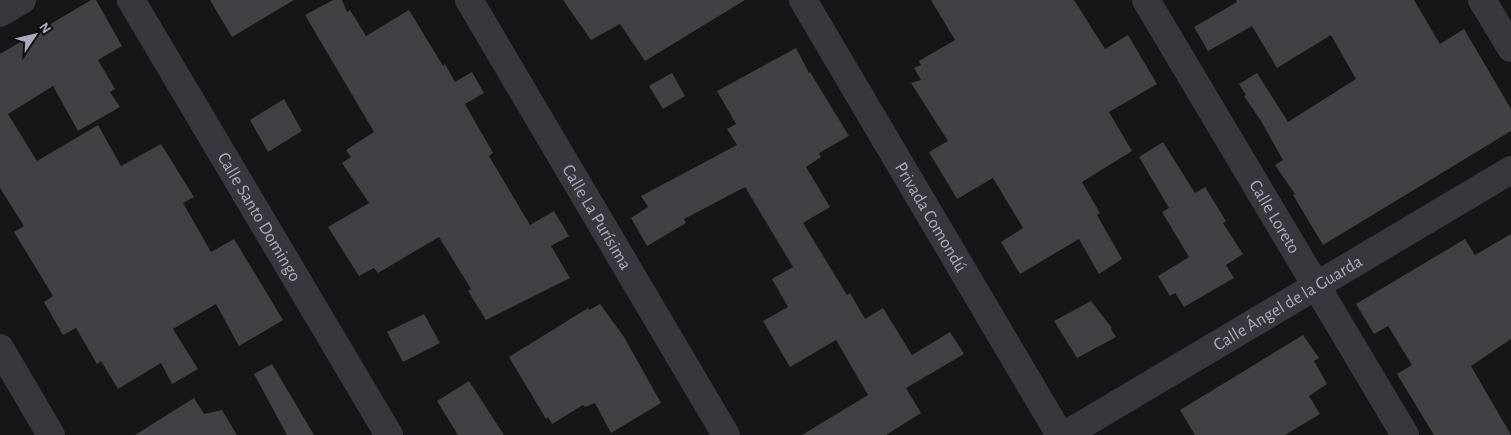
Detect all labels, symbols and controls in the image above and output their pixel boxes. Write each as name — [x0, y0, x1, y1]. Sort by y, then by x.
north arrow — [10, 10, 60, 60]
text: N — [36, 20, 53, 36]
street label: Calle Santo Domingo — [214, 150, 304, 285]
street label: Privada Comondú — [891, 159, 970, 275]
street label: Calle La Purísima — [558, 162, 634, 273]
street label: Calle Loreto — [1245, 177, 1303, 257]
street label: Calle Ángel de la Guarda — [1211, 253, 1366, 355]

